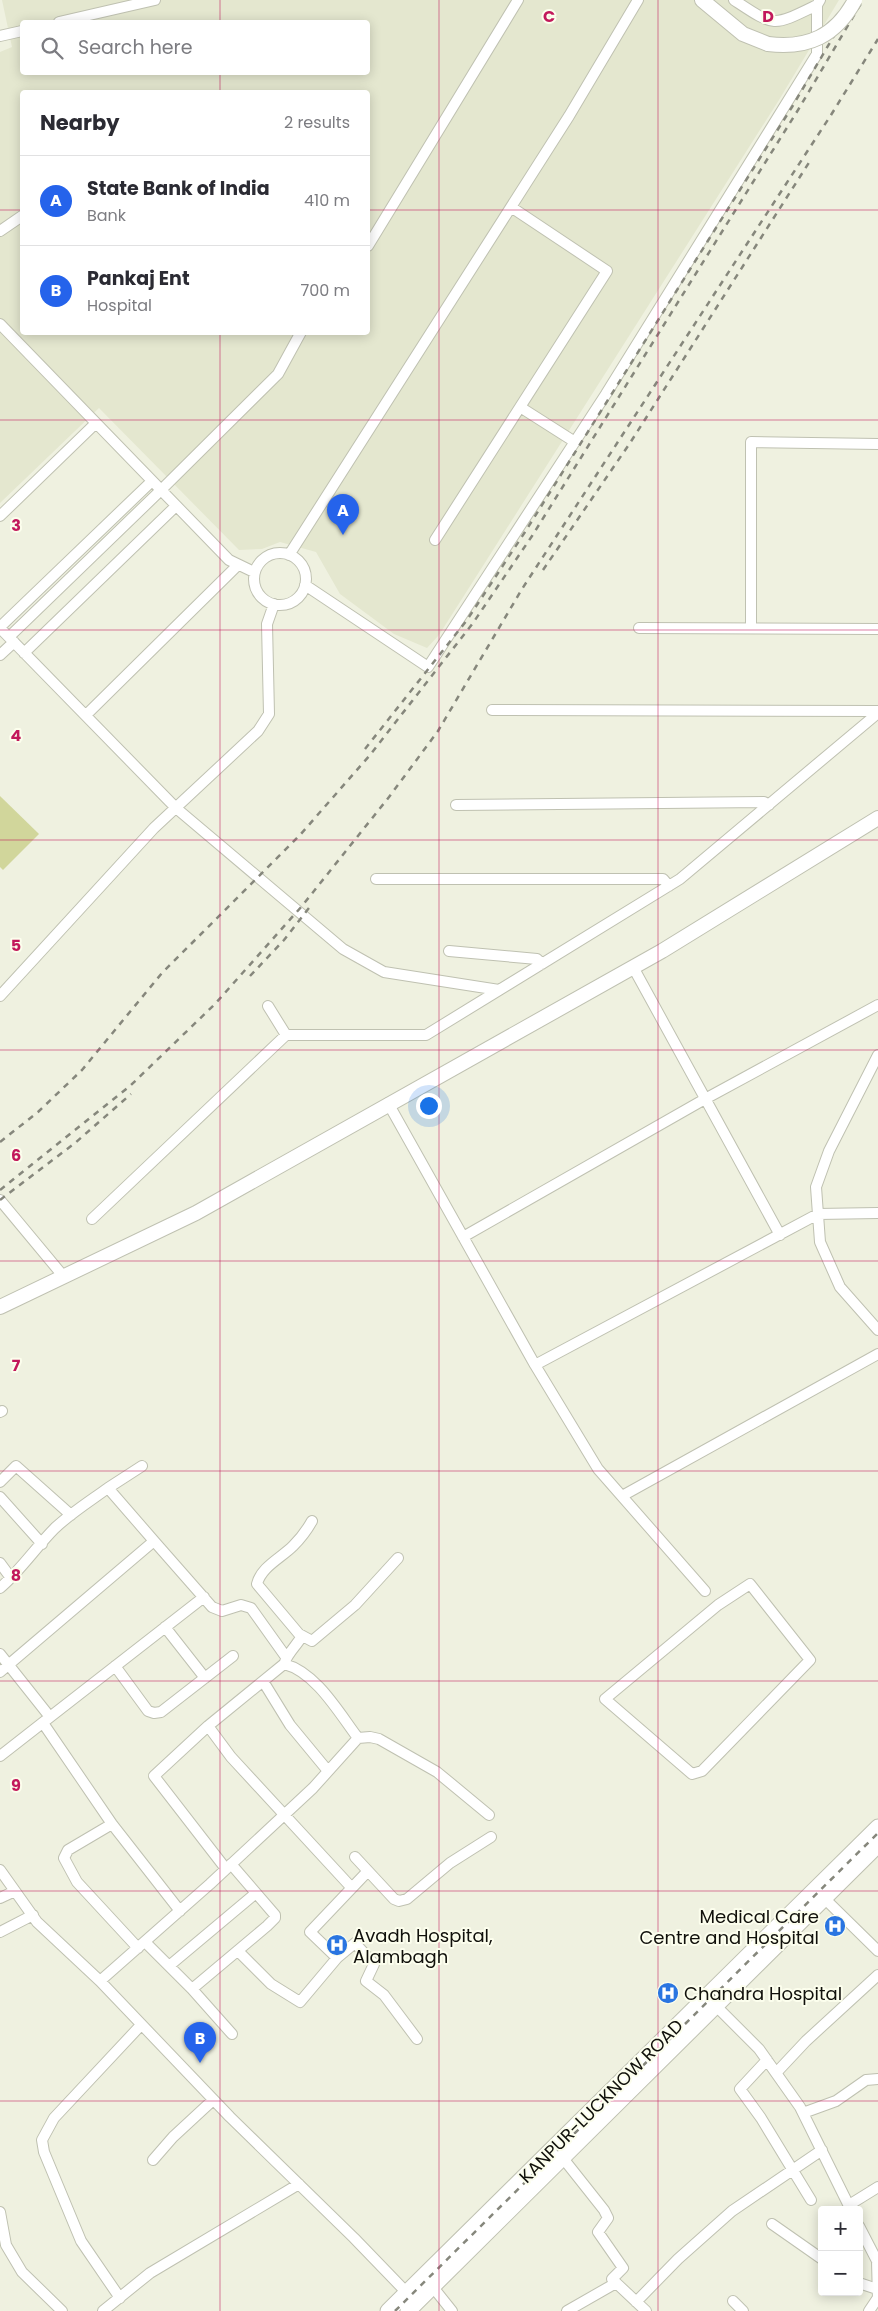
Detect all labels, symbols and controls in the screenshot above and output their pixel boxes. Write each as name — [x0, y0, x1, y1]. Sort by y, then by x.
text: C — [543, 5, 555, 28]
text: D — [762, 5, 774, 28]
search box — [20, 20, 370, 75]
icon: search — [38, 34, 66, 62]
text: Search here — [78, 34, 192, 61]
text: Nearby — [40, 108, 120, 137]
text: 2 results — [284, 111, 350, 134]
text: State Bank of India — [87, 175, 270, 202]
text: A — [50, 189, 62, 212]
text: 410 m — [304, 189, 350, 212]
text: Bank — [87, 204, 126, 227]
text: Pankaj Ent — [87, 265, 190, 292]
text: B — [51, 279, 61, 302]
text: 700 m — [300, 279, 350, 302]
text: Hospital — [87, 294, 152, 317]
pin: A — [327, 494, 359, 535]
text: 3 — [11, 514, 21, 537]
text: 4 — [11, 724, 22, 747]
text: 5 — [11, 934, 21, 957]
your location — [416, 1093, 442, 1119]
text: 6 — [11, 1144, 21, 1167]
text: 7 — [12, 1354, 21, 1377]
text: 8 — [11, 1564, 21, 1587]
text: 9 — [11, 1774, 21, 1797]
place label: Medical Care Centre and Hospital — [639, 1904, 819, 1950]
hospital icon: Medical Care Centre and Hospital — [823, 1914, 847, 1938]
place label: Avadh Hospital, Alambagh — [353, 1923, 493, 1969]
hospital icon: Avadh Hospital, Alambagh — [325, 1933, 349, 1957]
hospital icon: Chandra Hospital — [656, 1981, 680, 2005]
place label: Chandra Hospital — [684, 1981, 842, 2006]
street label: KANPUR-LUCKNOW ROAD — [513, 2013, 689, 2189]
pin: B — [184, 2022, 216, 2063]
map controls — [818, 2206, 863, 2296]
button: + — [818, 2206, 863, 2251]
button: − — [818, 2251, 863, 2296]

